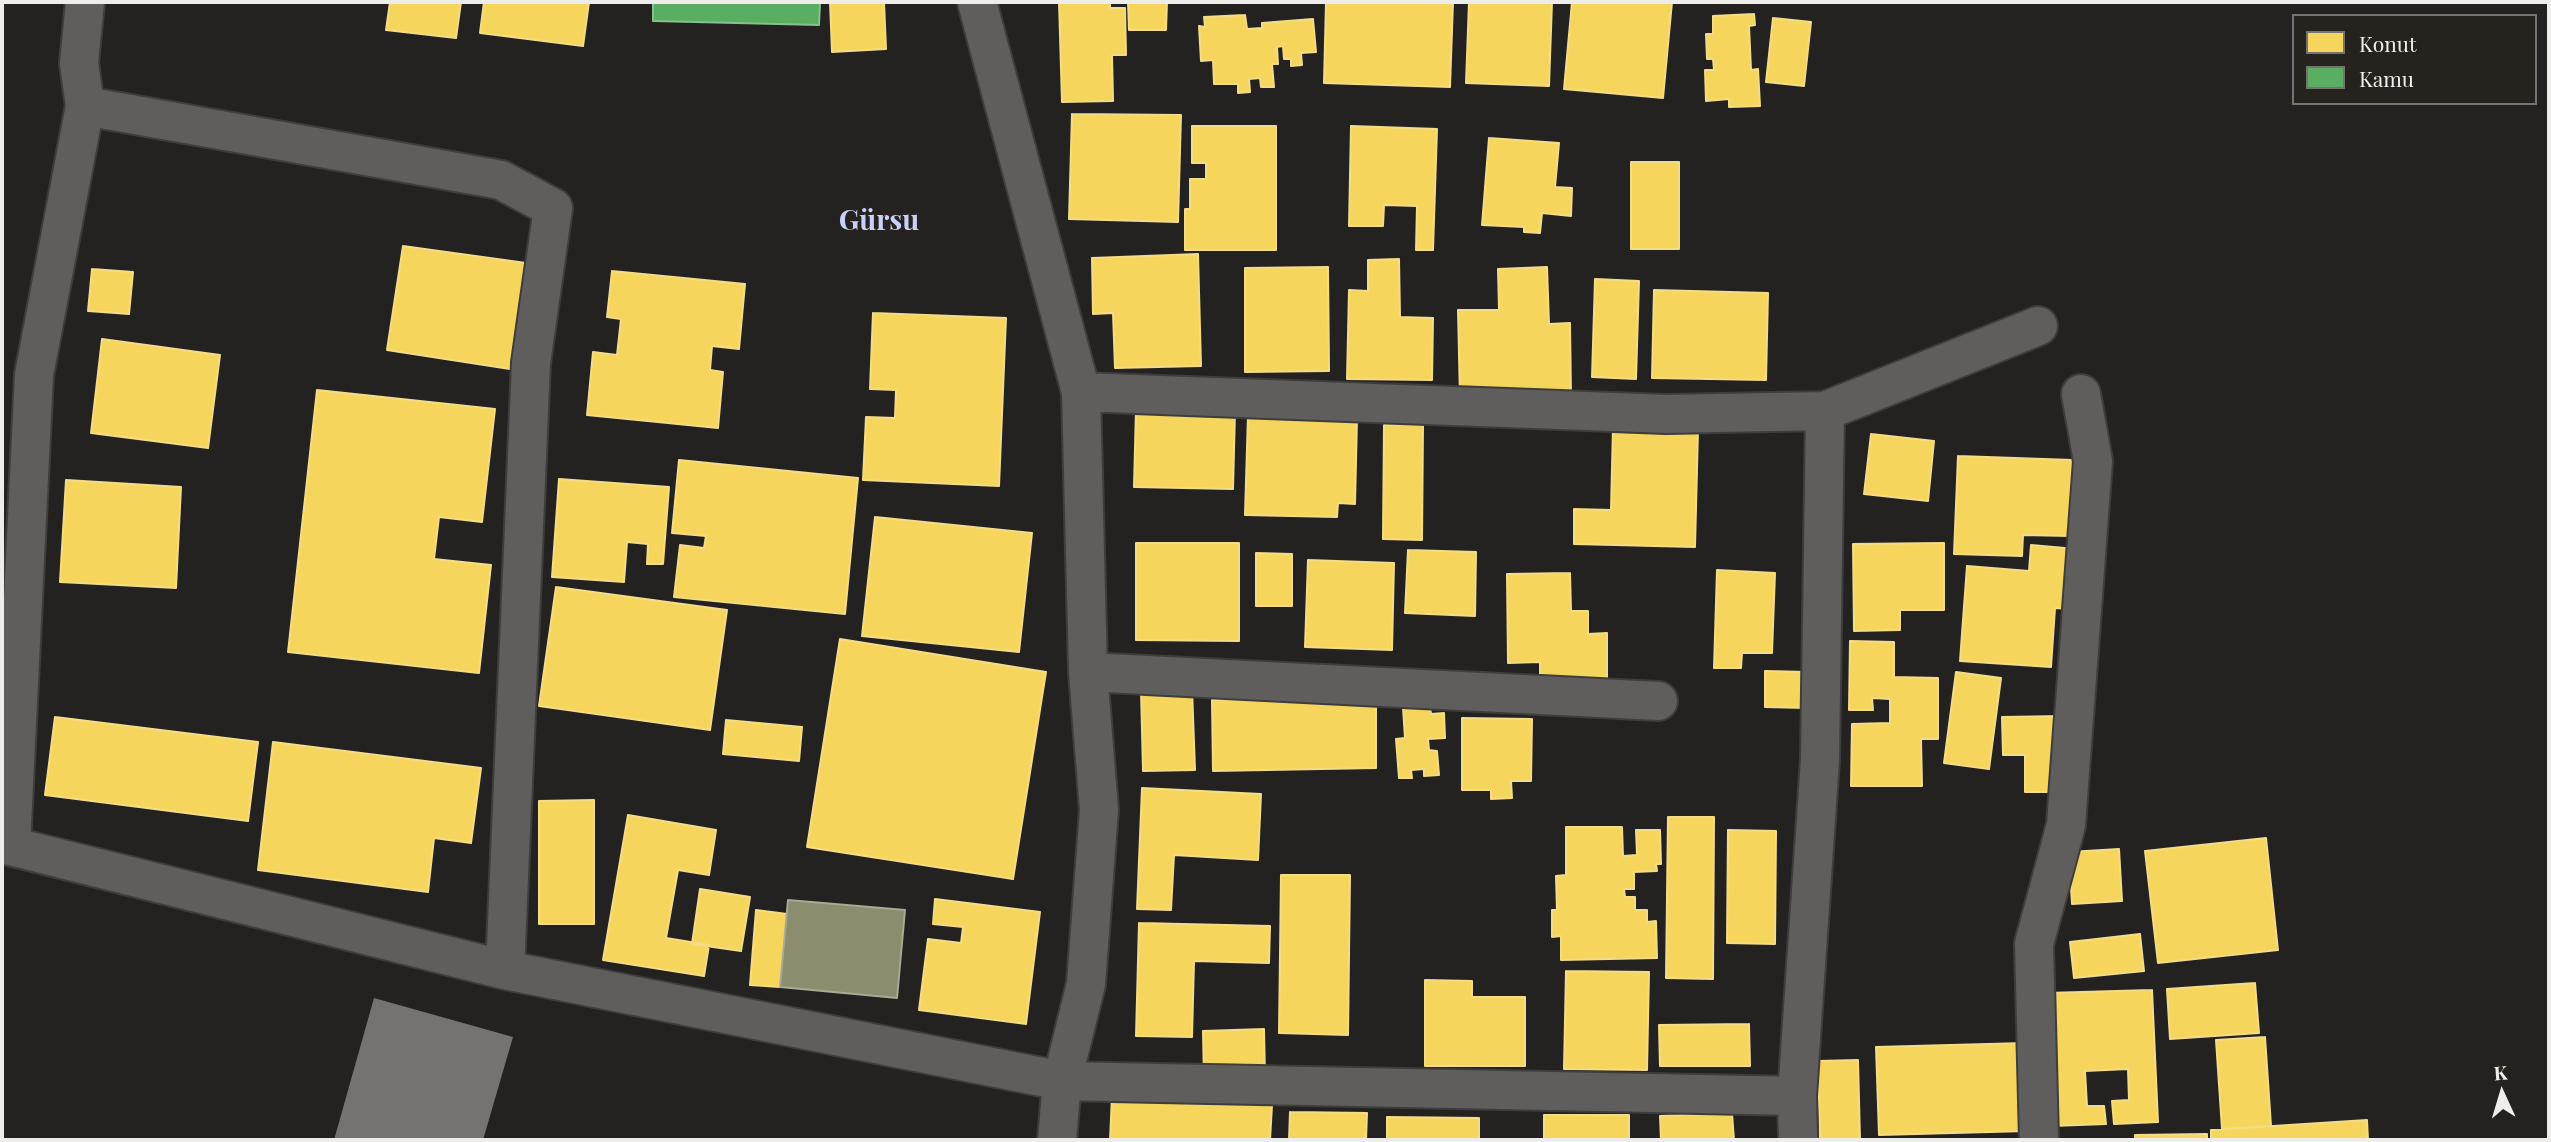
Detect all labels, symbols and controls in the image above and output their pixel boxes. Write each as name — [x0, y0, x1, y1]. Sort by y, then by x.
legend — [2292, 14, 2537, 105]
text: Konut — [2359, 29, 2416, 57]
text: Kamu — [2359, 64, 2414, 92]
district label: Gürsu — [839, 204, 919, 238]
north arrow — [2467, 1058, 2537, 1128]
text: K — [2493, 1059, 2508, 1085]

